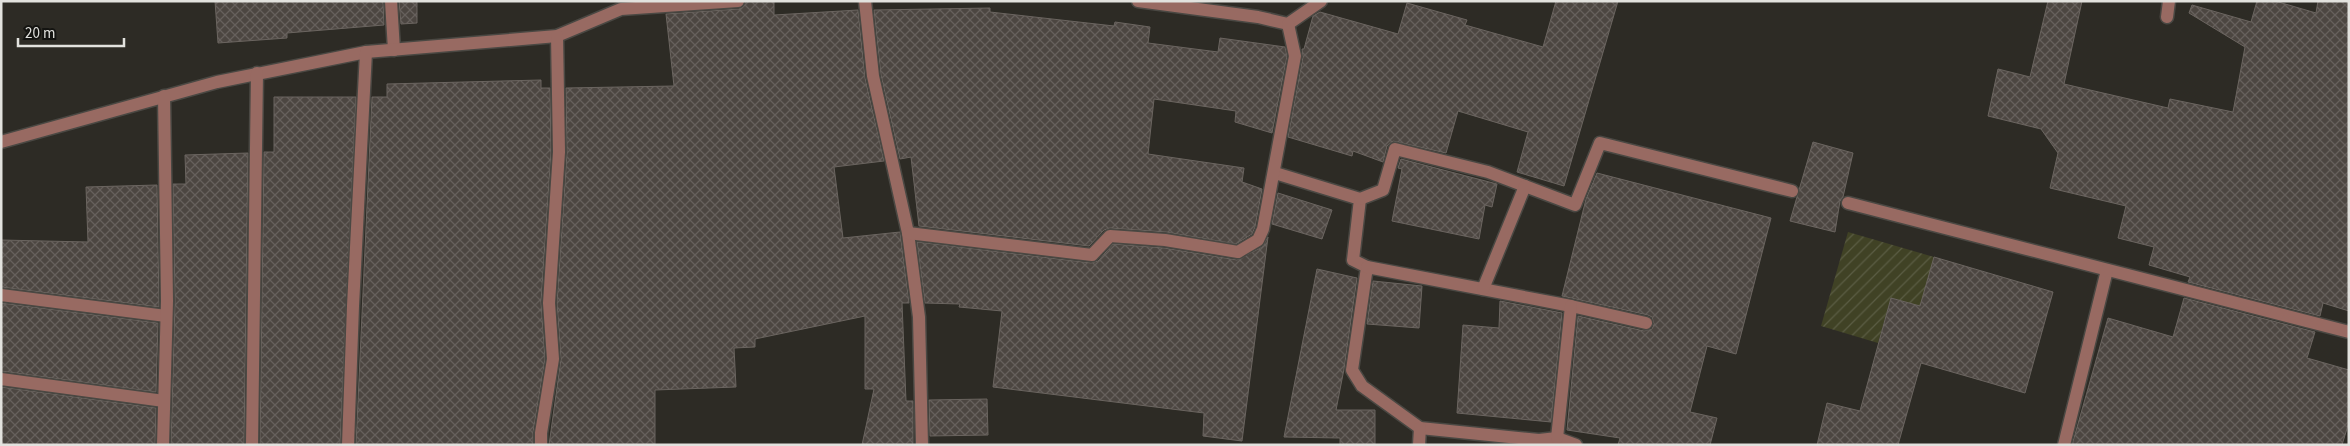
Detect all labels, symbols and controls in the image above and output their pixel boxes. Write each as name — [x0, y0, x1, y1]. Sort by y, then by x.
scale bar — [18, 15, 124, 47]
text: 20 m — [25, 23, 55, 44]

